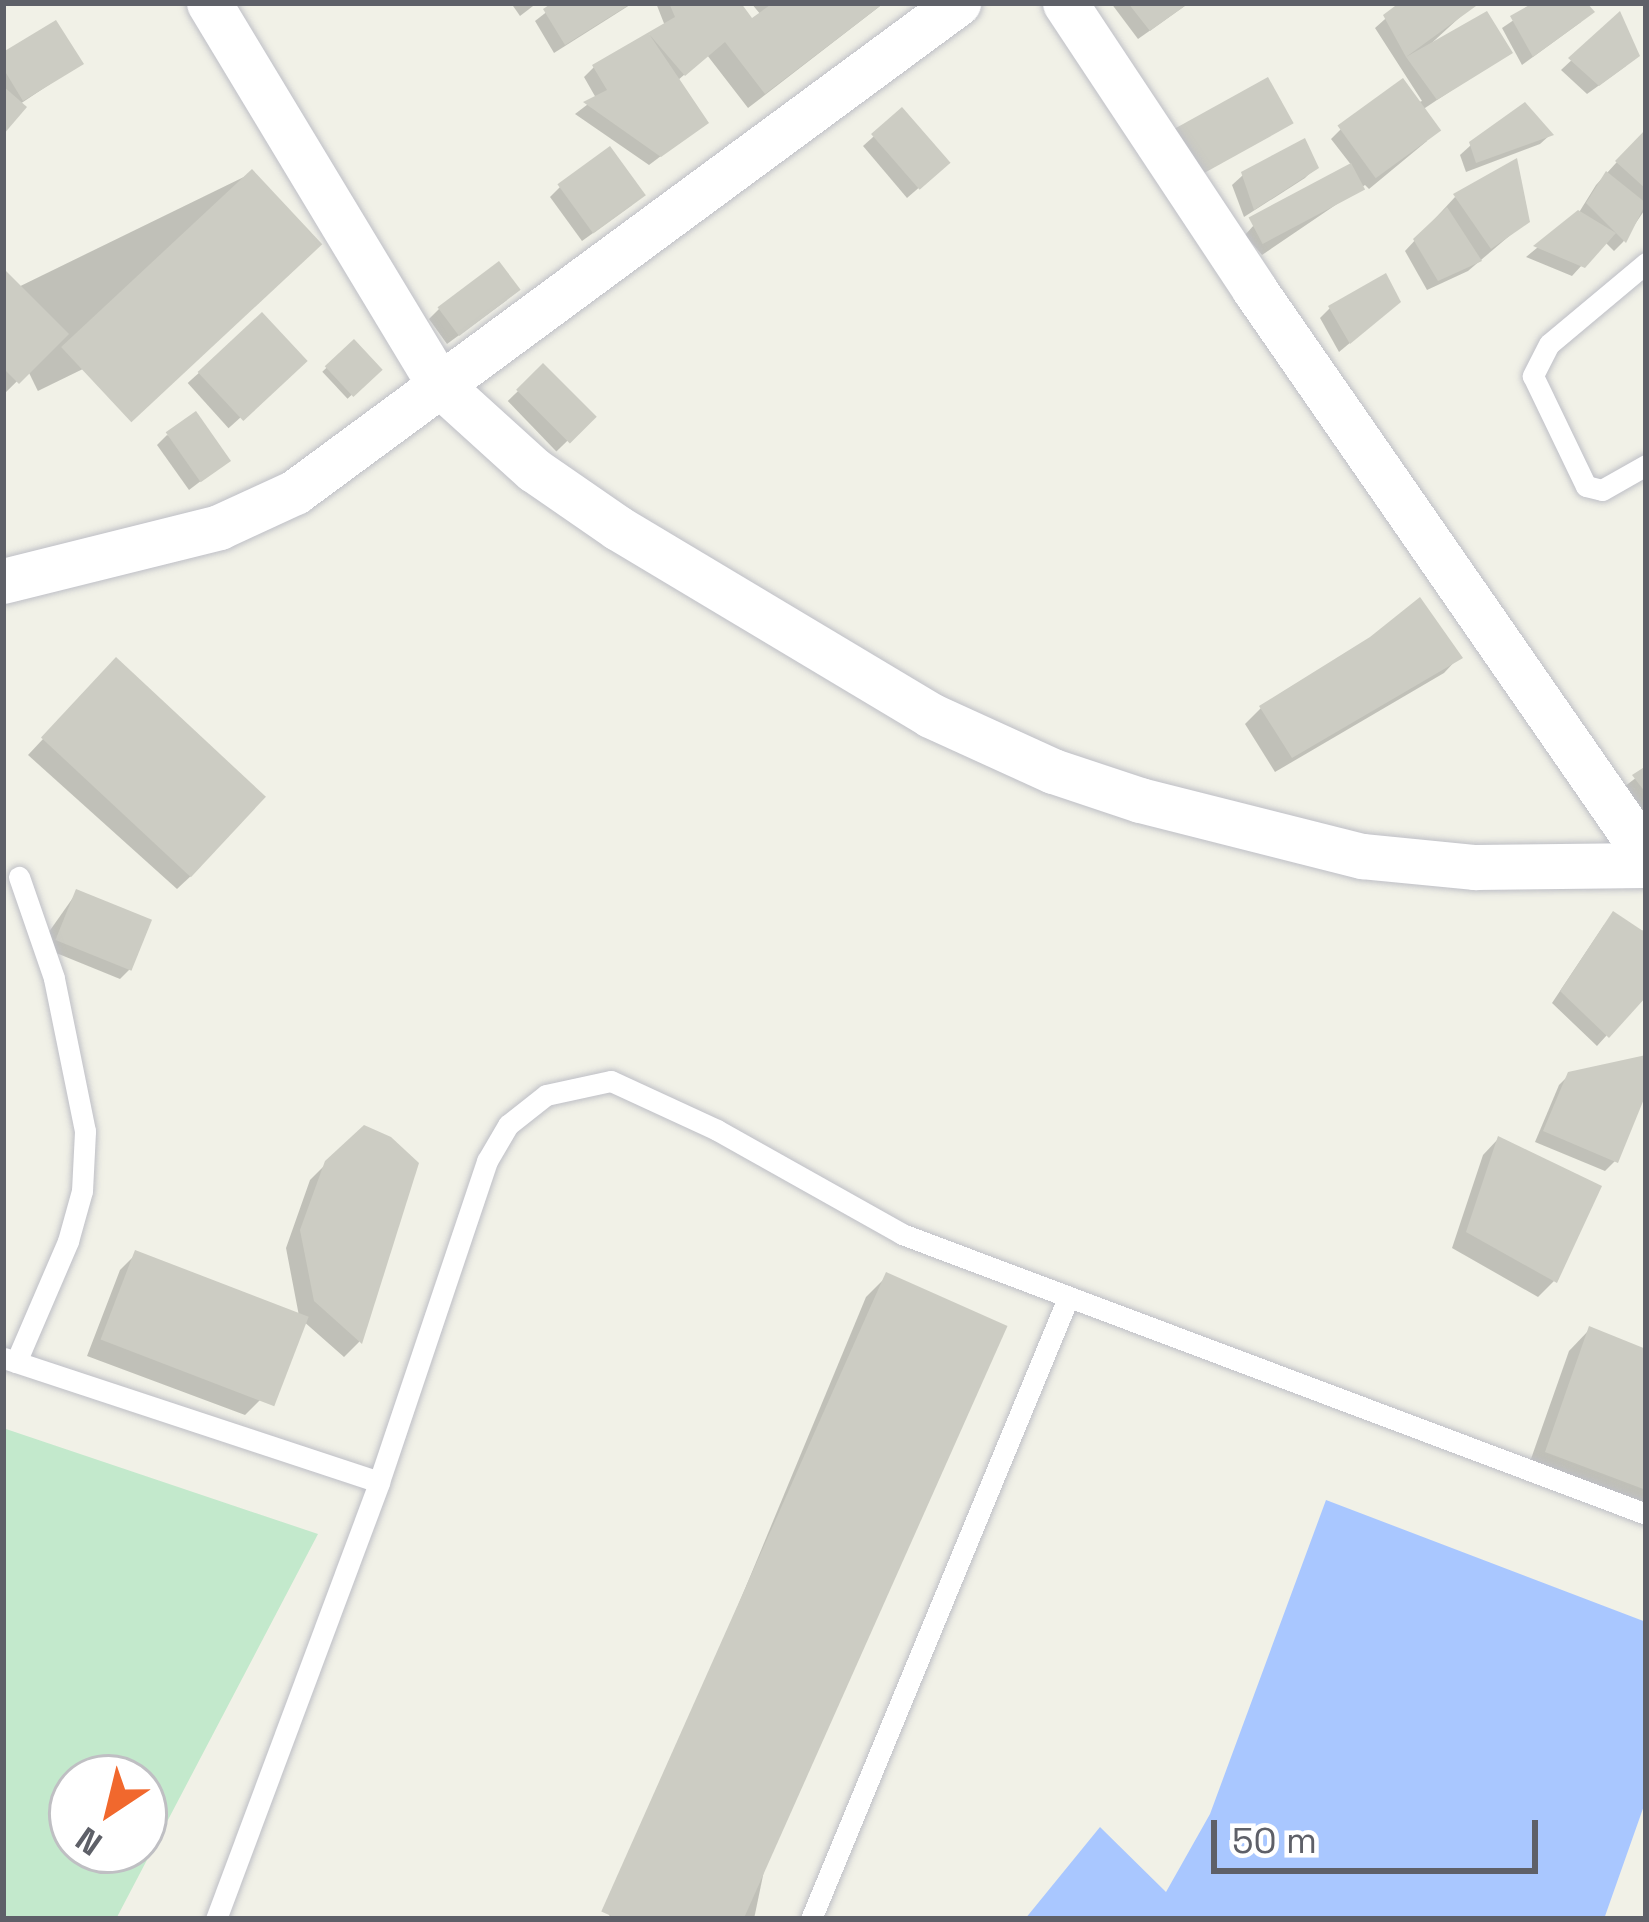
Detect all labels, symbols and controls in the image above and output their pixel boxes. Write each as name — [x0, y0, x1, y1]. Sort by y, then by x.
north arrow — [48, 1754, 168, 1874]
scale bar — [1217, 1796, 1544, 1870]
text: N — [68, 1817, 110, 1865]
text: 50 m — [1232, 1818, 1317, 1864]

